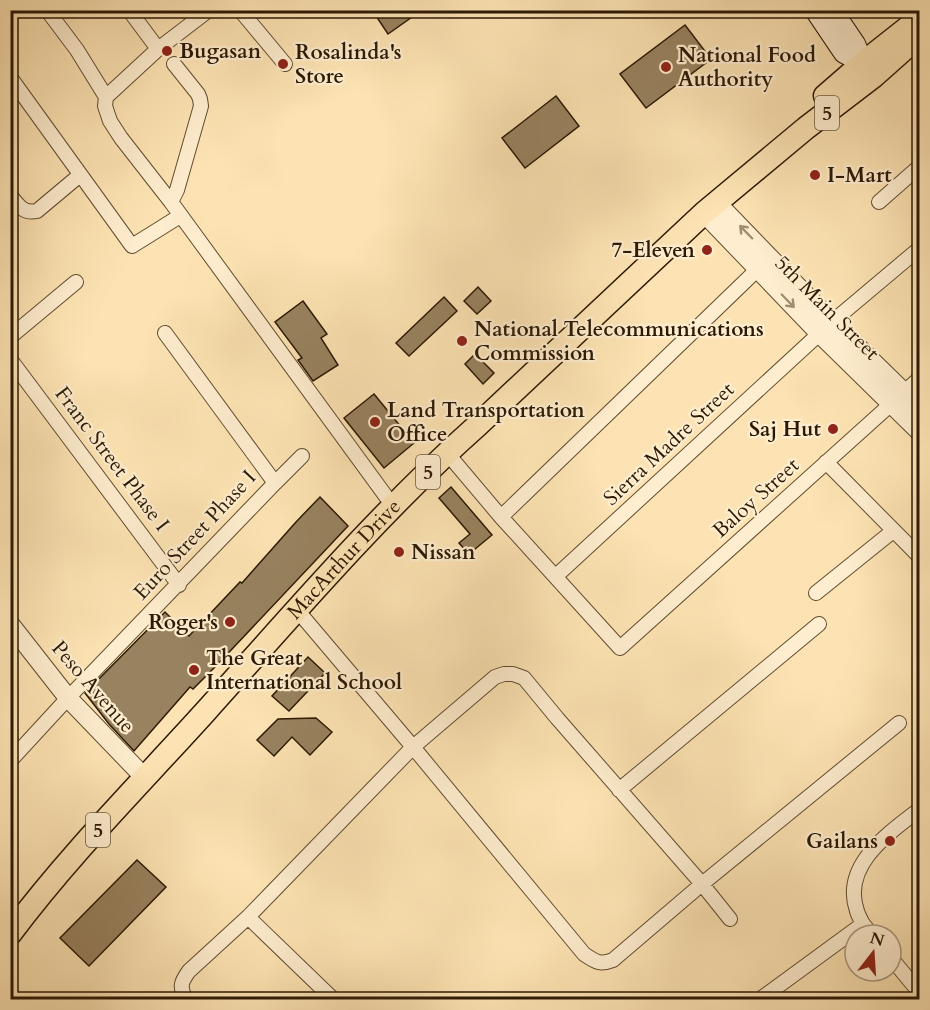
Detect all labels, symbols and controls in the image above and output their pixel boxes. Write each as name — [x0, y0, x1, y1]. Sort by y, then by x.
place label: Bugasan — [179, 37, 262, 66]
place label: Rosalinda's Store — [295, 38, 401, 91]
place label: National Food Authority — [678, 41, 816, 94]
marker: Bugasan — [160, 44, 174, 58]
marker: Rosalinda's Store — [276, 57, 290, 71]
marker: National Food Authority — [659, 60, 673, 74]
road number: 5 — [815, 96, 839, 130]
place label: I-Mart — [827, 161, 892, 190]
marker: I-Mart — [808, 168, 822, 182]
one-way arrow — [738, 225, 753, 240]
place label: 7-Eleven — [611, 236, 696, 265]
marker: 7-Eleven — [700, 243, 714, 257]
street label: 5th Main Street — [768, 249, 886, 367]
one-way arrow — [780, 293, 795, 308]
place label: National Telecommunications Commission — [474, 315, 764, 368]
marker: National Telecommunications Commission — [455, 334, 469, 348]
street label: Sierra Madre Street — [597, 375, 741, 512]
street label: Franc Street Phase I — [48, 381, 176, 537]
place label: Land Transportation Office — [387, 396, 585, 449]
marker: Land Transportation Office — [368, 415, 382, 429]
place label: Saj Hut — [749, 415, 822, 444]
marker: Saj Hut — [826, 422, 840, 436]
street label: Baloy Street — [706, 451, 806, 545]
road number: 5 — [416, 455, 440, 489]
street label: Euro Street Phase I — [127, 464, 263, 606]
street label: MacArthur Drive — [280, 492, 407, 626]
place label: Nissan — [411, 538, 476, 567]
marker: Nissan — [392, 545, 406, 559]
place label: Roger's — [148, 608, 218, 637]
marker: Roger's — [223, 615, 237, 629]
street label: Peso Avenue — [45, 634, 141, 740]
place label: The Great International School — [206, 644, 402, 697]
marker: The Great International School — [187, 663, 201, 677]
road number: 5 — [86, 813, 110, 847]
place label: Gailans — [806, 827, 878, 856]
marker: Gailans — [883, 834, 897, 848]
north arrow — [843, 923, 903, 983]
text: N — [867, 927, 887, 952]

